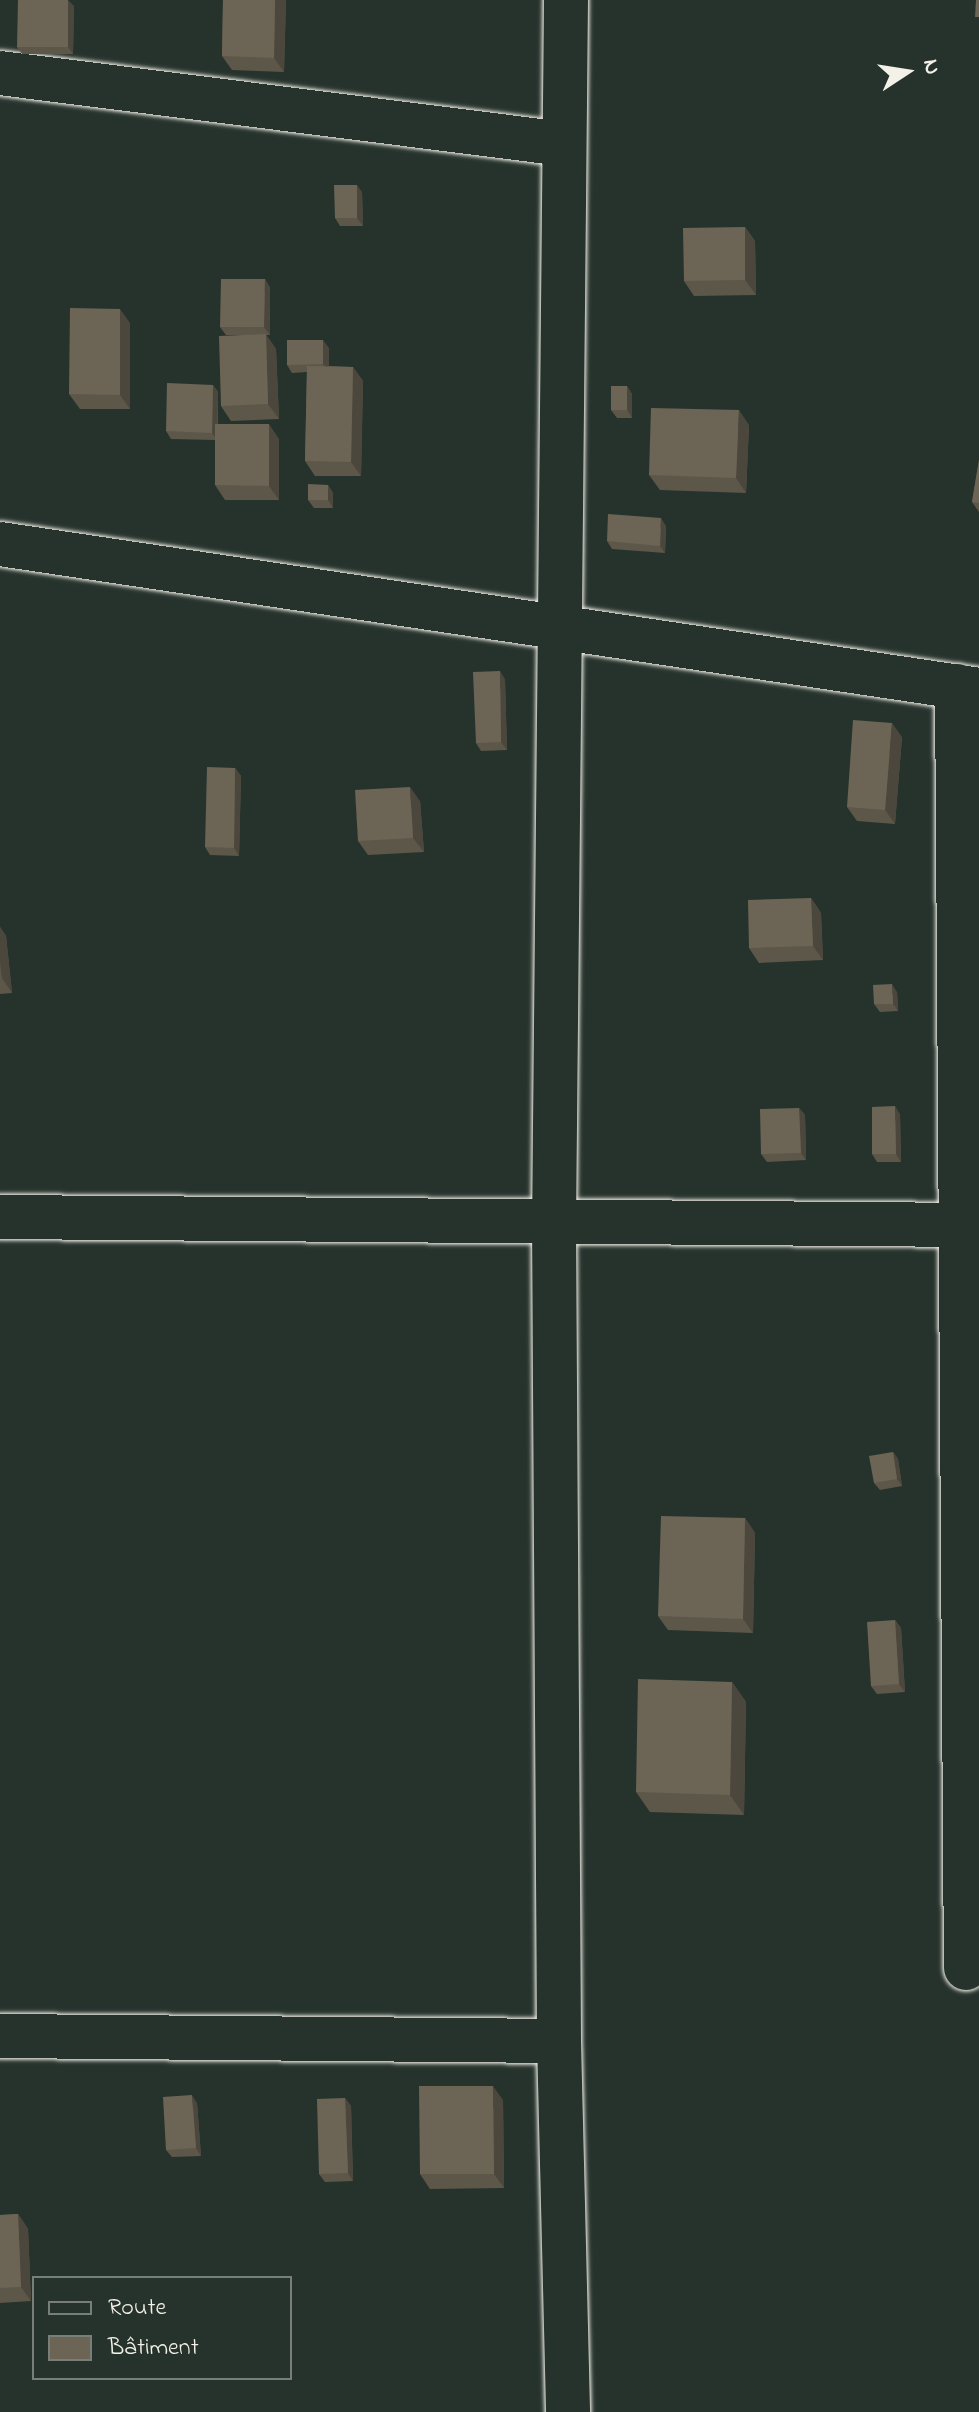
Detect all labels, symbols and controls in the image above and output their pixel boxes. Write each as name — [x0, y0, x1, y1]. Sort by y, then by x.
north arrow — [867, 32, 947, 112]
text: N — [913, 56, 948, 78]
legend — [32, 2276, 292, 2380]
text: Route — [108, 2291, 166, 2326]
text: Bâtiment — [108, 2331, 199, 2366]

